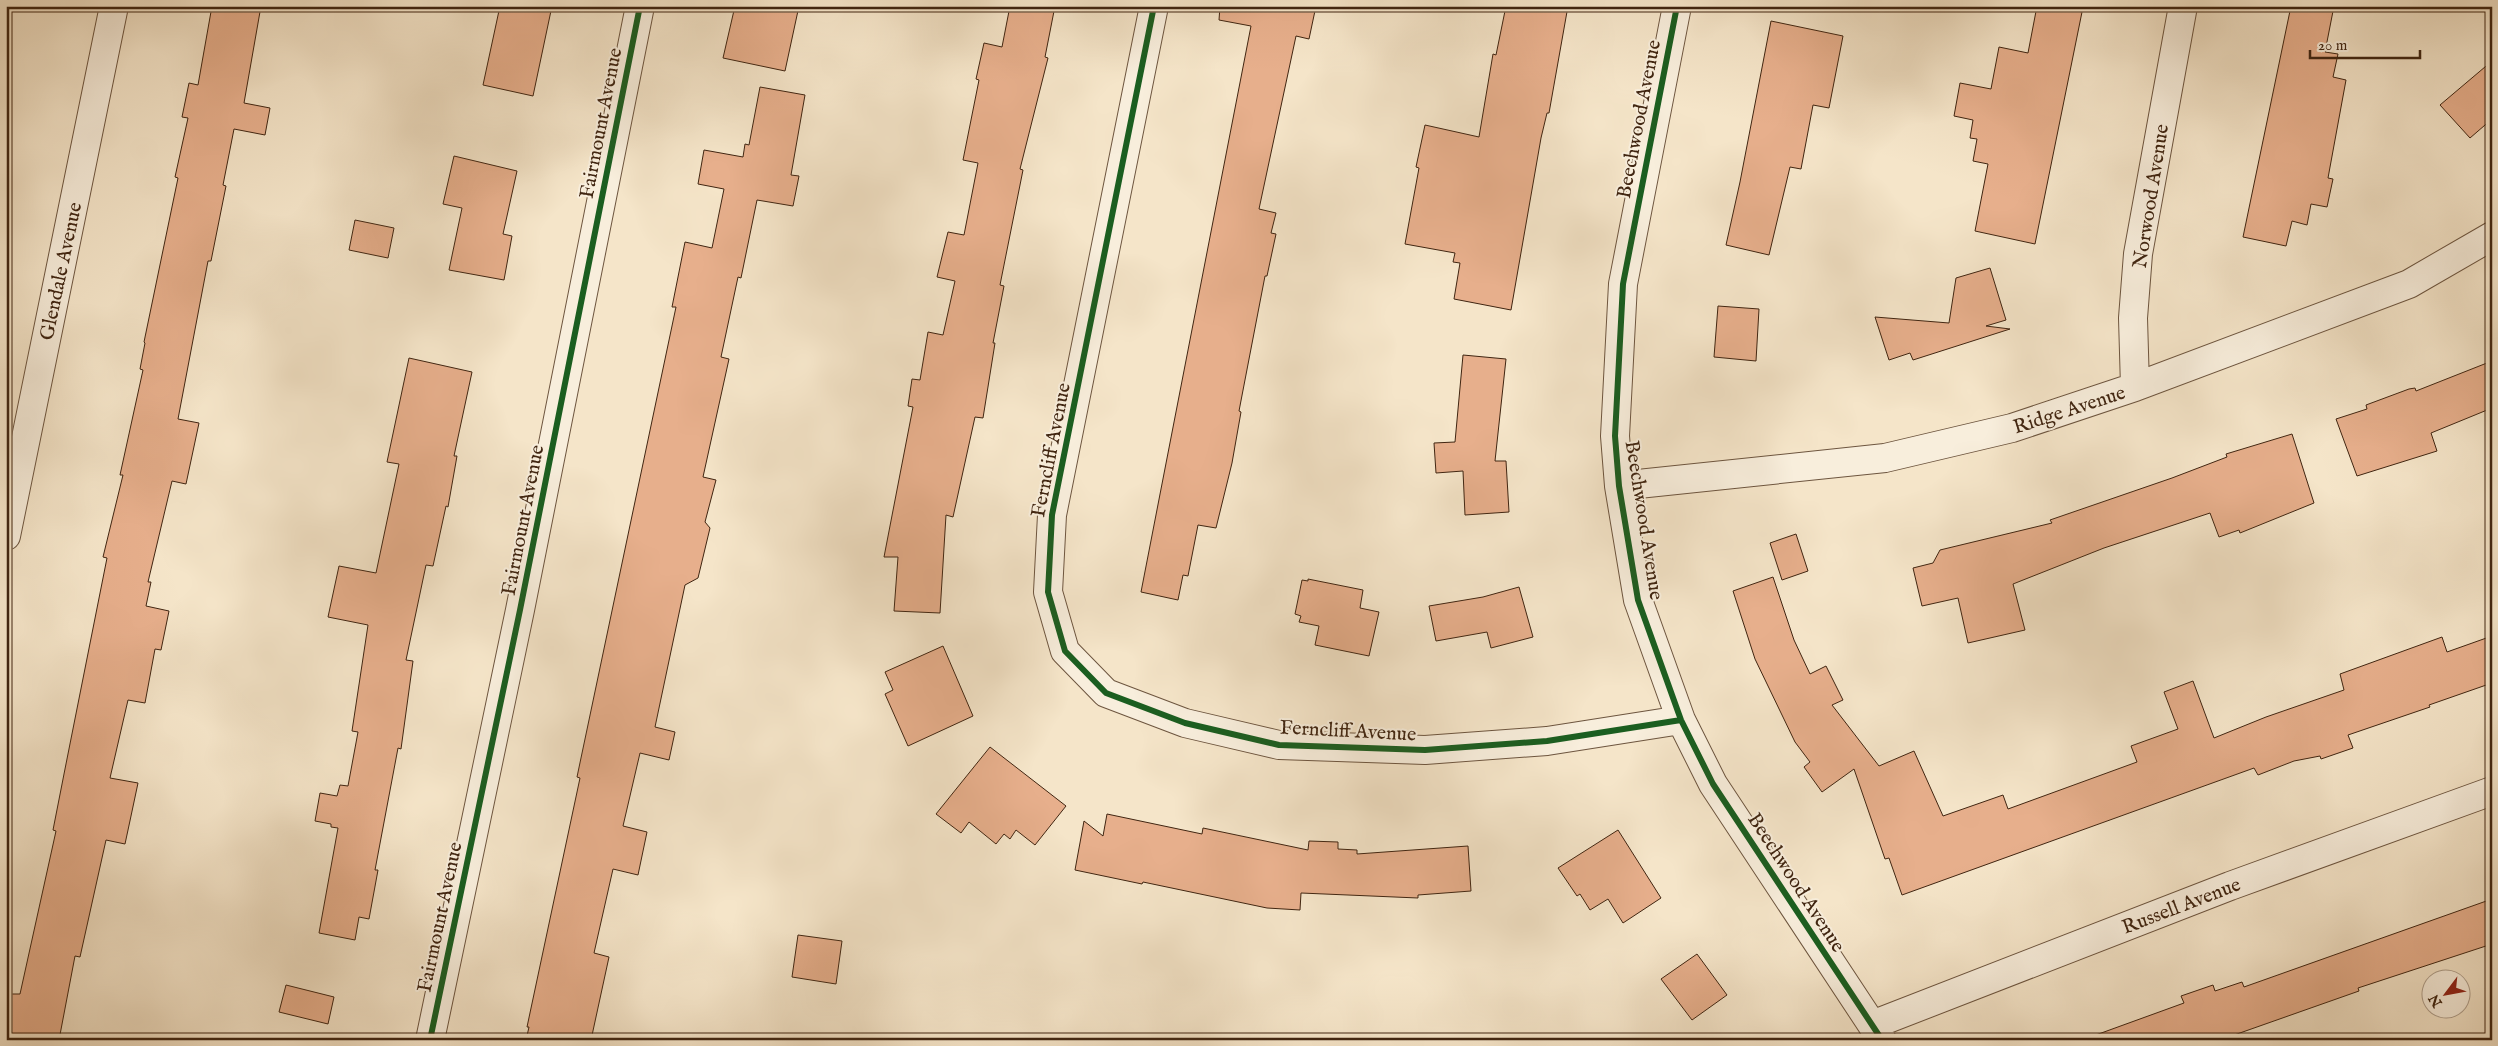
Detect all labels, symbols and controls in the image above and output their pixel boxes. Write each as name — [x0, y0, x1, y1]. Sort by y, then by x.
scale bar — [2310, 28, 2420, 60]
text: 20 m — [2318, 36, 2348, 55]
street label: Beechwood Avenue — [1612, 38, 1667, 201]
street label: Fairmount Avenue — [575, 46, 628, 201]
street label: Norwood Avenue — [2128, 122, 2175, 270]
street label: Glendale Avenue — [35, 200, 88, 343]
street label: Ferncliff Avenue — [1026, 381, 1077, 520]
street label: Ridge Avenue — [2010, 381, 2129, 440]
street label: Beechwood Avenue — [1619, 439, 1668, 602]
street label: Fairmount Avenue — [497, 443, 550, 598]
street label: Ferncliff Avenue — [1279, 715, 1417, 748]
street label: Beechwood Avenue — [1741, 808, 1850, 957]
street label: Fairmount Avenue — [412, 840, 469, 995]
street label: Russell Avenue — [2119, 872, 2244, 940]
north arrow — [2420, 968, 2470, 1018]
text: N — [2425, 990, 2447, 1011]

